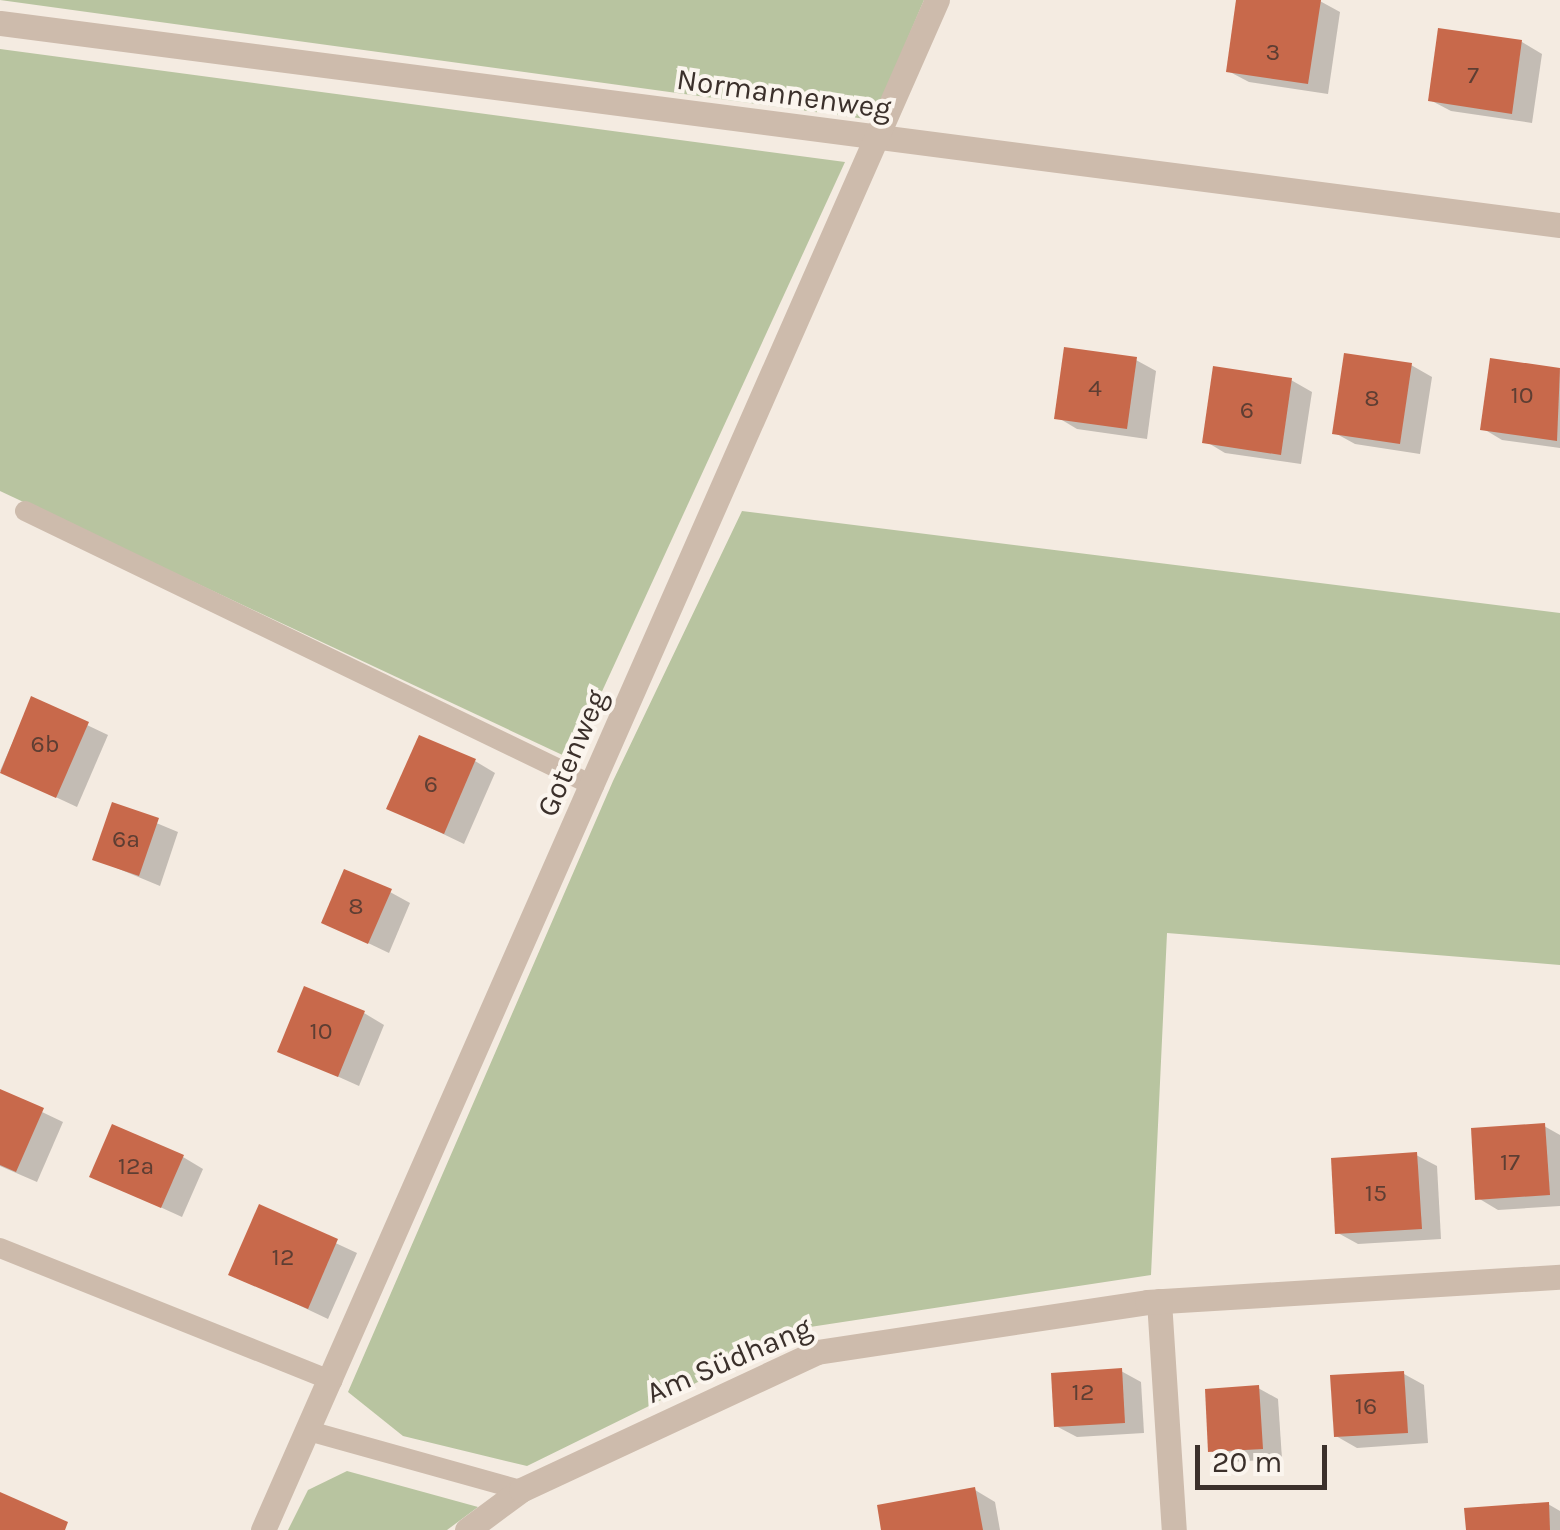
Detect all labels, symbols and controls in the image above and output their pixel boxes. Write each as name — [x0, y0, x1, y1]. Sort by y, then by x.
house number: 3 — [1266, 37, 1280, 67]
house number: 7 — [1467, 60, 1479, 90]
street label: Normannenweg — [674, 61, 894, 127]
house number: 4 — [1088, 373, 1102, 403]
house number: 10 — [1510, 380, 1534, 410]
house number: 8 — [1364, 383, 1380, 413]
house number: 6 — [1240, 395, 1254, 425]
street label: Gotenweg — [529, 684, 615, 822]
house number: 6b — [30, 729, 60, 759]
house number: 6 — [424, 769, 438, 799]
house number: 6a — [112, 824, 140, 854]
house number: 8 — [348, 891, 364, 921]
house number: 10 — [309, 1016, 333, 1046]
house number: 17 — [1500, 1147, 1520, 1177]
house number: 12a — [118, 1151, 154, 1181]
house number: 15 — [1365, 1178, 1387, 1208]
house number: 12 — [272, 1242, 294, 1272]
street label: Am Südhang — [641, 1309, 817, 1411]
house number: 12 — [1072, 1377, 1094, 1407]
house number: 16 — [1355, 1391, 1377, 1421]
scale bar — [1200, 1425, 1332, 1487]
text: 20 m — [1212, 1444, 1282, 1480]

